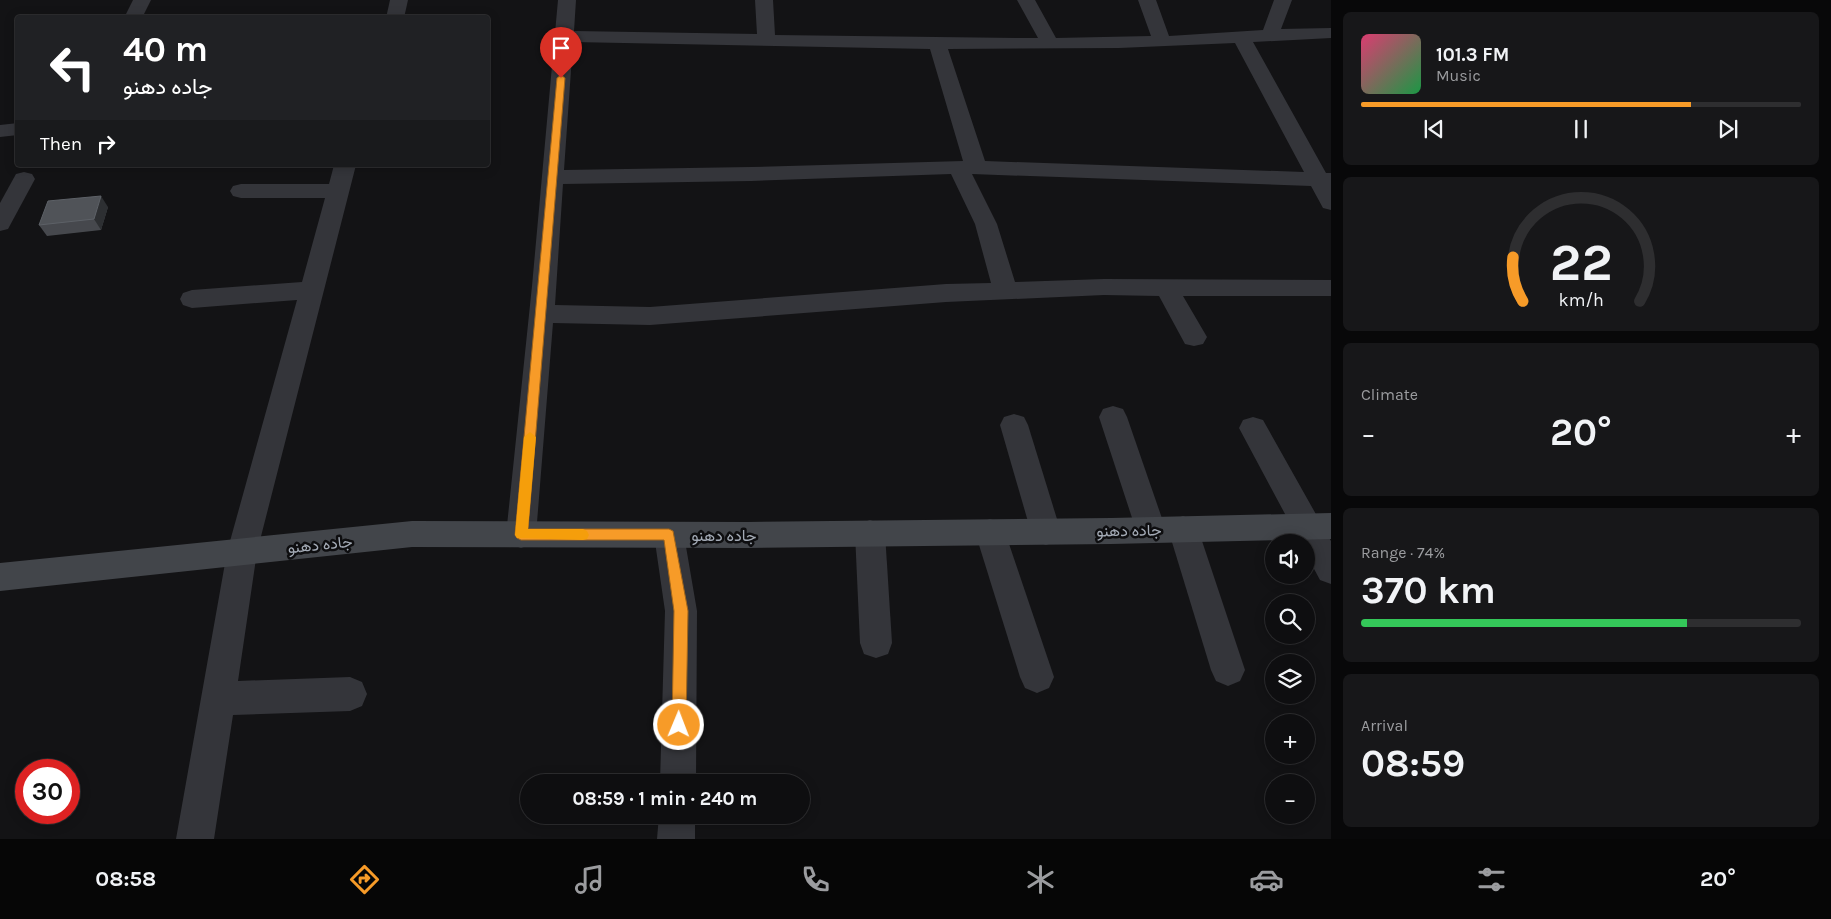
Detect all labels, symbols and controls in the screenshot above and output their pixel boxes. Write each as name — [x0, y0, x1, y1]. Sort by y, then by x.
pin — [540, 27, 582, 78]
text: 40 m — [123, 29, 208, 70]
icon: arrive — [547, 34, 575, 62]
icon: left — [40, 35, 105, 100]
text: 101.3 FM — [1436, 44, 1509, 66]
text: Music — [1436, 66, 1481, 85]
text: جاده دهنو — [123, 74, 213, 100]
icon: previous — [1420, 115, 1448, 143]
icon: pause — [1567, 115, 1595, 143]
icon: next — [1714, 115, 1742, 143]
icon: right — [92, 130, 120, 158]
text: Then — [40, 133, 82, 155]
text: 22 — [1550, 232, 1612, 293]
text: km/h — [1558, 290, 1604, 311]
text: Climate — [1361, 385, 1418, 404]
text: 20° — [1550, 410, 1612, 455]
text: − — [1361, 417, 1376, 450]
text: + — [1786, 417, 1801, 450]
street label: جاده دهنو — [1096, 520, 1162, 542]
street label: جاده دهنو — [691, 526, 757, 546]
street label: جاده دهنو — [287, 532, 354, 558]
map controls — [1265, 534, 1315, 824]
button: sound — [1265, 534, 1315, 584]
text: Range · 74% — [1361, 543, 1445, 562]
text: 370 km — [1361, 568, 1496, 613]
button: search — [1265, 594, 1315, 644]
button: layers — [1265, 654, 1315, 704]
position arrow — [652, 698, 704, 750]
button: + — [1265, 714, 1315, 764]
text: Arrival — [1361, 716, 1408, 735]
text: 08:59 — [1361, 741, 1465, 786]
speed limit sign: 30 — [15, 759, 80, 824]
button: − — [1265, 774, 1315, 824]
text: 08:59 · 1 min · 240 m — [573, 788, 757, 810]
icon: directions — [347, 862, 382, 897]
icon: music — [572, 862, 607, 897]
icon: phone — [798, 862, 833, 897]
icon: climate — [1023, 862, 1058, 897]
icon: car — [1249, 862, 1284, 897]
icon: filters — [1474, 862, 1509, 897]
text: 08:58 — [95, 866, 156, 892]
text: 20° — [1700, 866, 1736, 892]

